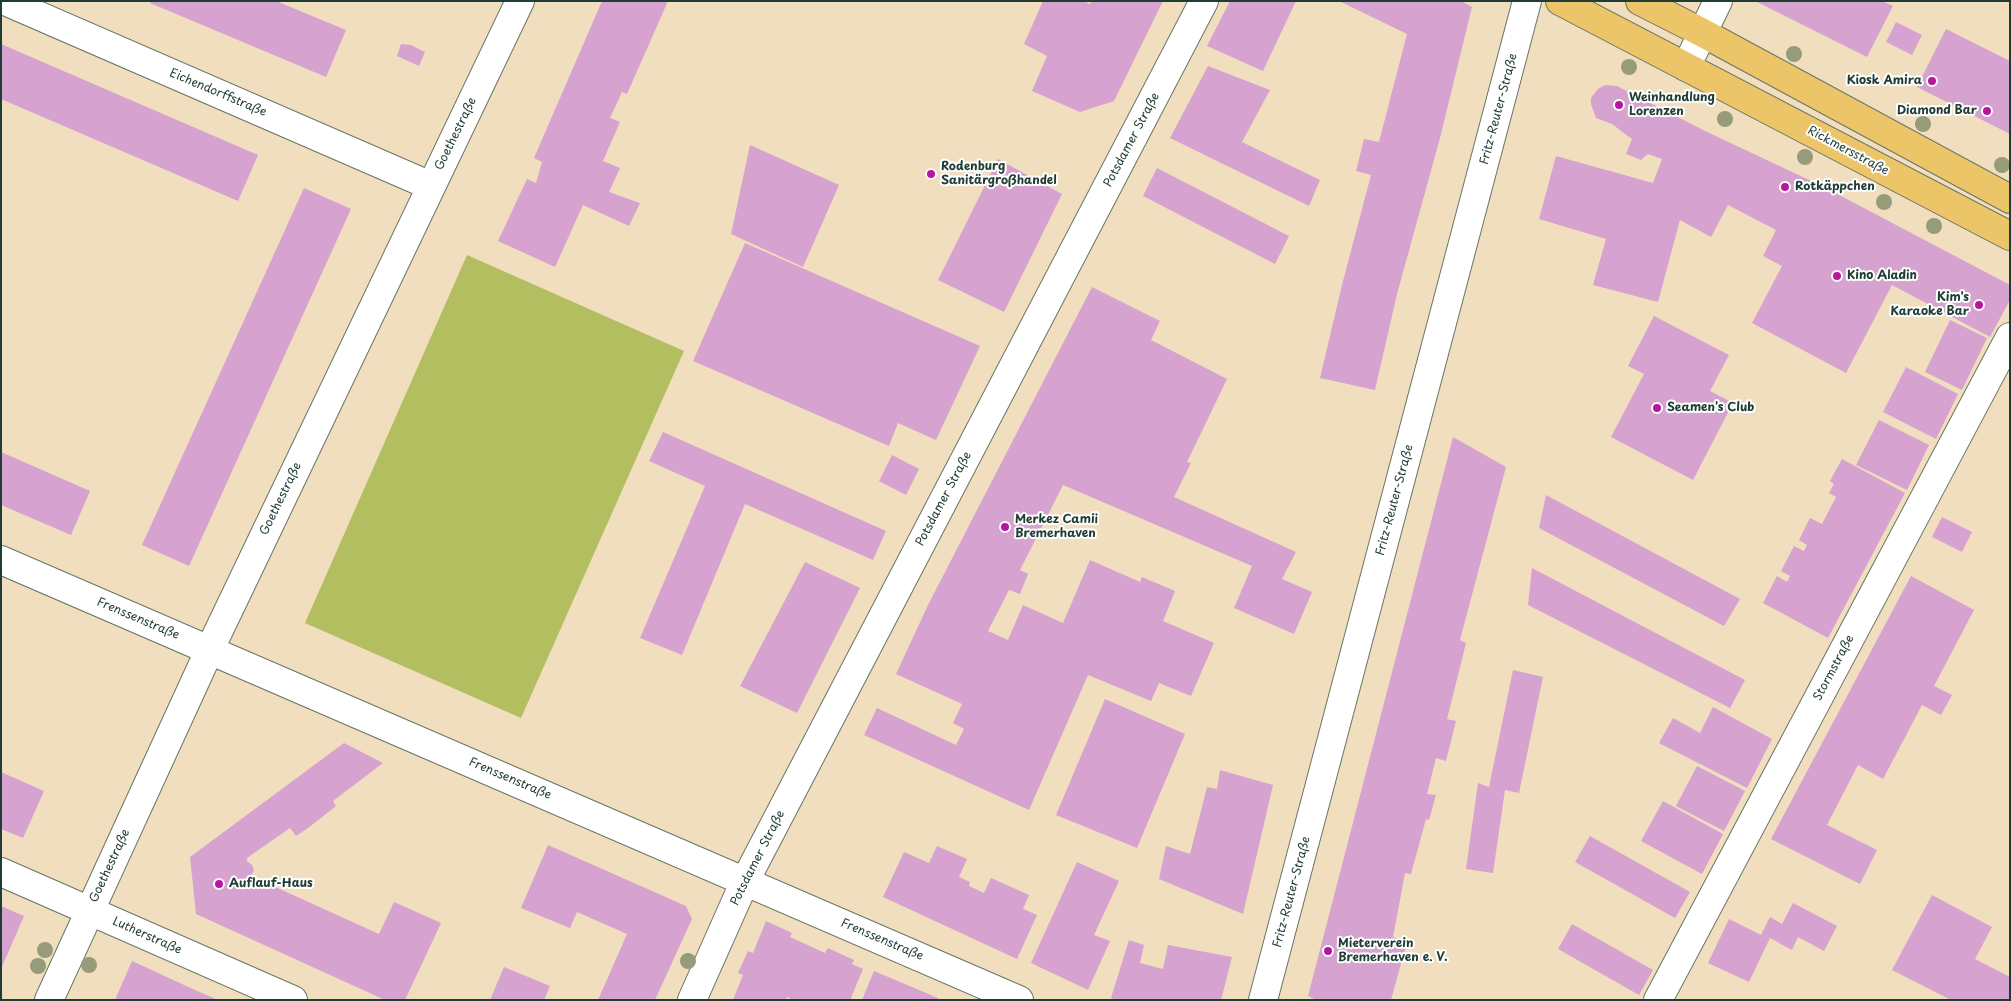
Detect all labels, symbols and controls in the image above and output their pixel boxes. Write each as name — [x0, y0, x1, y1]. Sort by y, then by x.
street label: Fritz-Reuter-Straße — [1477, 52, 1521, 166]
street label: Eichendorffstraße — [167, 66, 269, 120]
place label: Kiosk Amira — [1847, 74, 1922, 88]
marker: Kiosk Amira — [1926, 75, 1938, 87]
street label: Potsdamer Straße — [1101, 90, 1163, 190]
place label: Weinhandlung Lorenzen — [1629, 91, 1715, 119]
street label: Goethestraße — [432, 95, 480, 173]
marker: Weinhandlung Lorenzen — [1613, 99, 1625, 111]
place label: Diamond Bar — [1897, 104, 1977, 118]
marker: Diamond Bar — [1981, 105, 1993, 117]
street label: Rickmersstraße — [1805, 124, 1891, 178]
place label: Rodenburg Sanitärgroßhandel — [941, 160, 1057, 188]
marker: Rodenburg Sanitärgroßhandel — [925, 168, 937, 180]
place label: Rotkäppchen — [1795, 180, 1875, 194]
marker: Rotkäppchen — [1779, 181, 1791, 193]
place label: Kino Aladin — [1847, 269, 1917, 283]
marker: Kino Aladin — [1831, 270, 1843, 282]
place label: Kim's Karaoke Bar — [1890, 291, 1969, 319]
marker: Kim's Karaoke Bar — [1973, 299, 1985, 311]
place label: Seamen's Club — [1667, 401, 1754, 415]
marker: Seamen's Club — [1651, 402, 1663, 414]
street label: Fritz-Reuter-Straße — [1373, 443, 1417, 557]
street label: Potsdamer Straße — [913, 449, 975, 549]
street label: Goethestraße — [257, 460, 305, 538]
place label: Merkez Camii Bremerhaven — [1015, 513, 1098, 541]
marker: Merkez Camii Bremerhaven — [999, 521, 1011, 533]
street label: Frenssenstraße — [95, 595, 181, 643]
street label: Stormstraße — [1811, 633, 1857, 703]
street label: Frenssenstraße — [467, 755, 553, 803]
street label: Potsdamer Straße — [728, 808, 788, 908]
street label: Goethestraße — [87, 827, 133, 905]
street label: Fritz-Reuter-Straße — [1270, 835, 1314, 949]
place label: Auflauf-Haus — [229, 877, 313, 891]
marker: Auflauf-Haus — [213, 878, 225, 890]
street label: Lutherstraße — [110, 914, 184, 958]
street label: Frenssenstraße — [839, 916, 925, 964]
place label: Mieterverein Bremerhaven e. V. — [1338, 937, 1448, 965]
marker: Mieterverein Bremerhaven e. V. — [1322, 945, 1334, 957]

